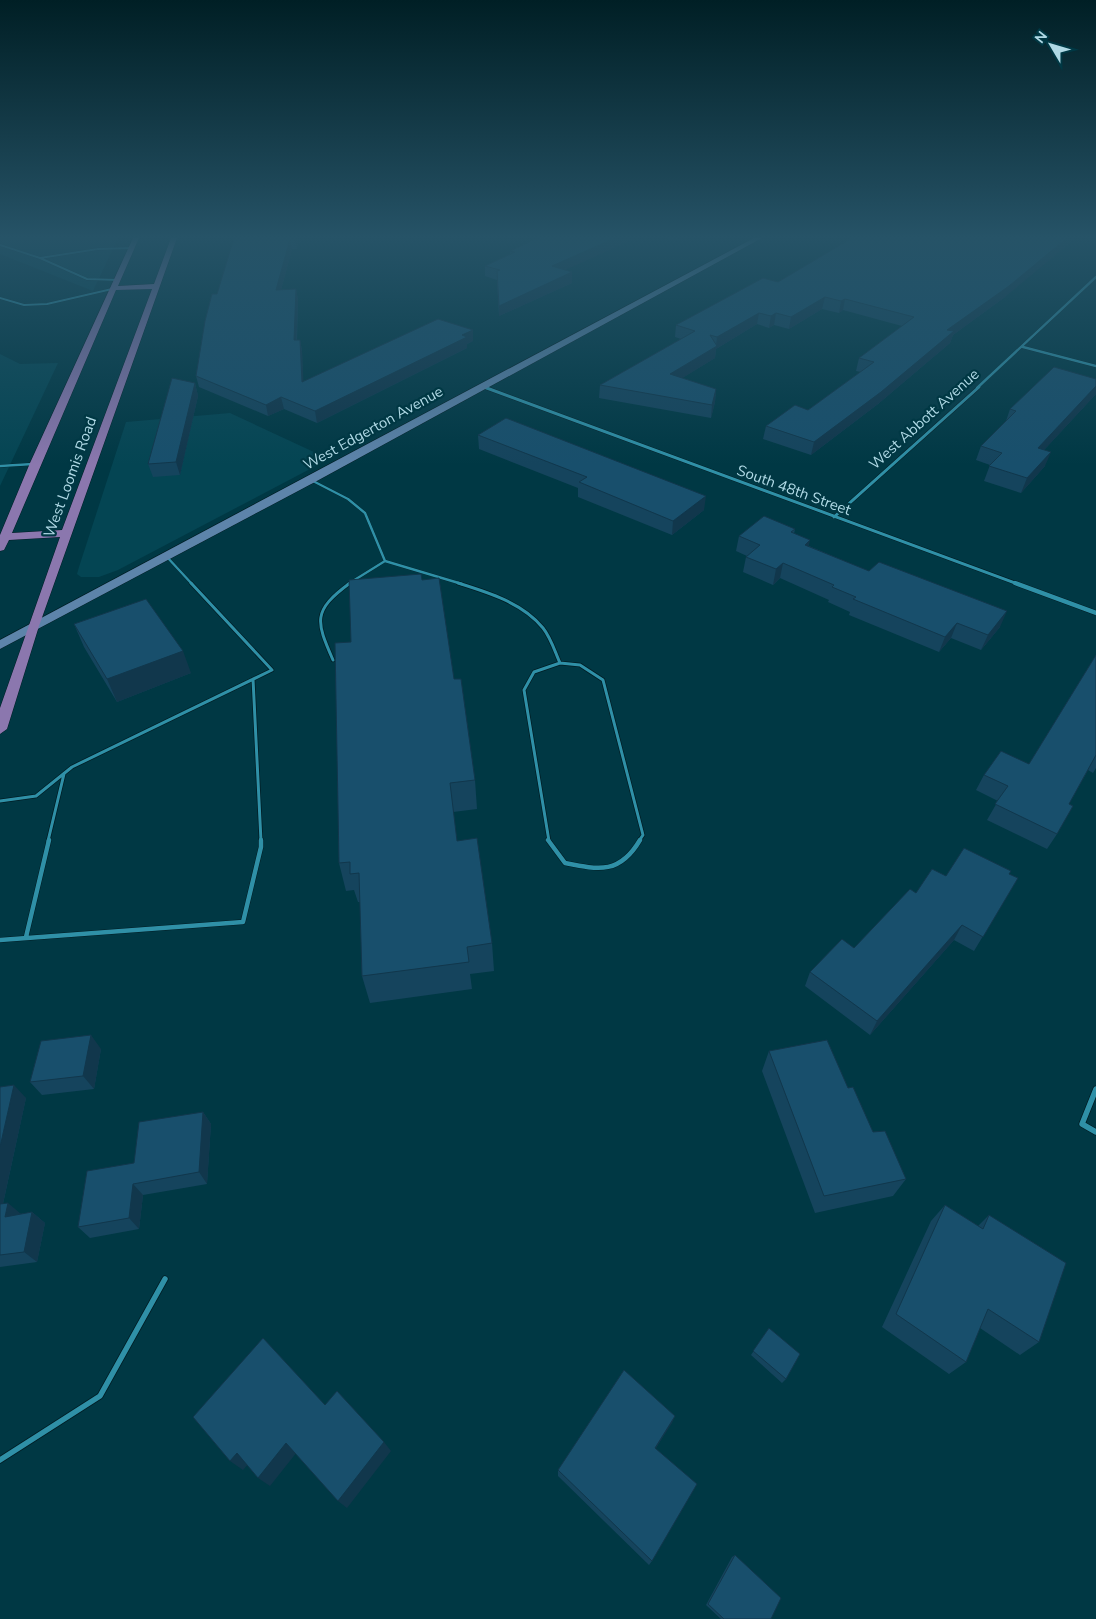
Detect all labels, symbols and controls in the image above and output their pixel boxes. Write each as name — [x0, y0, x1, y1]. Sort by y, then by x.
north arrow — [1026, 20, 1076, 70]
text: N — [1030, 27, 1052, 47]
street label: West Abbott Avenue — [865, 364, 983, 474]
street label: West Edgerton Avenue — [300, 381, 446, 475]
street label: West Loomis Road — [39, 414, 101, 540]
street label: South 48th Street — [734, 460, 855, 520]

